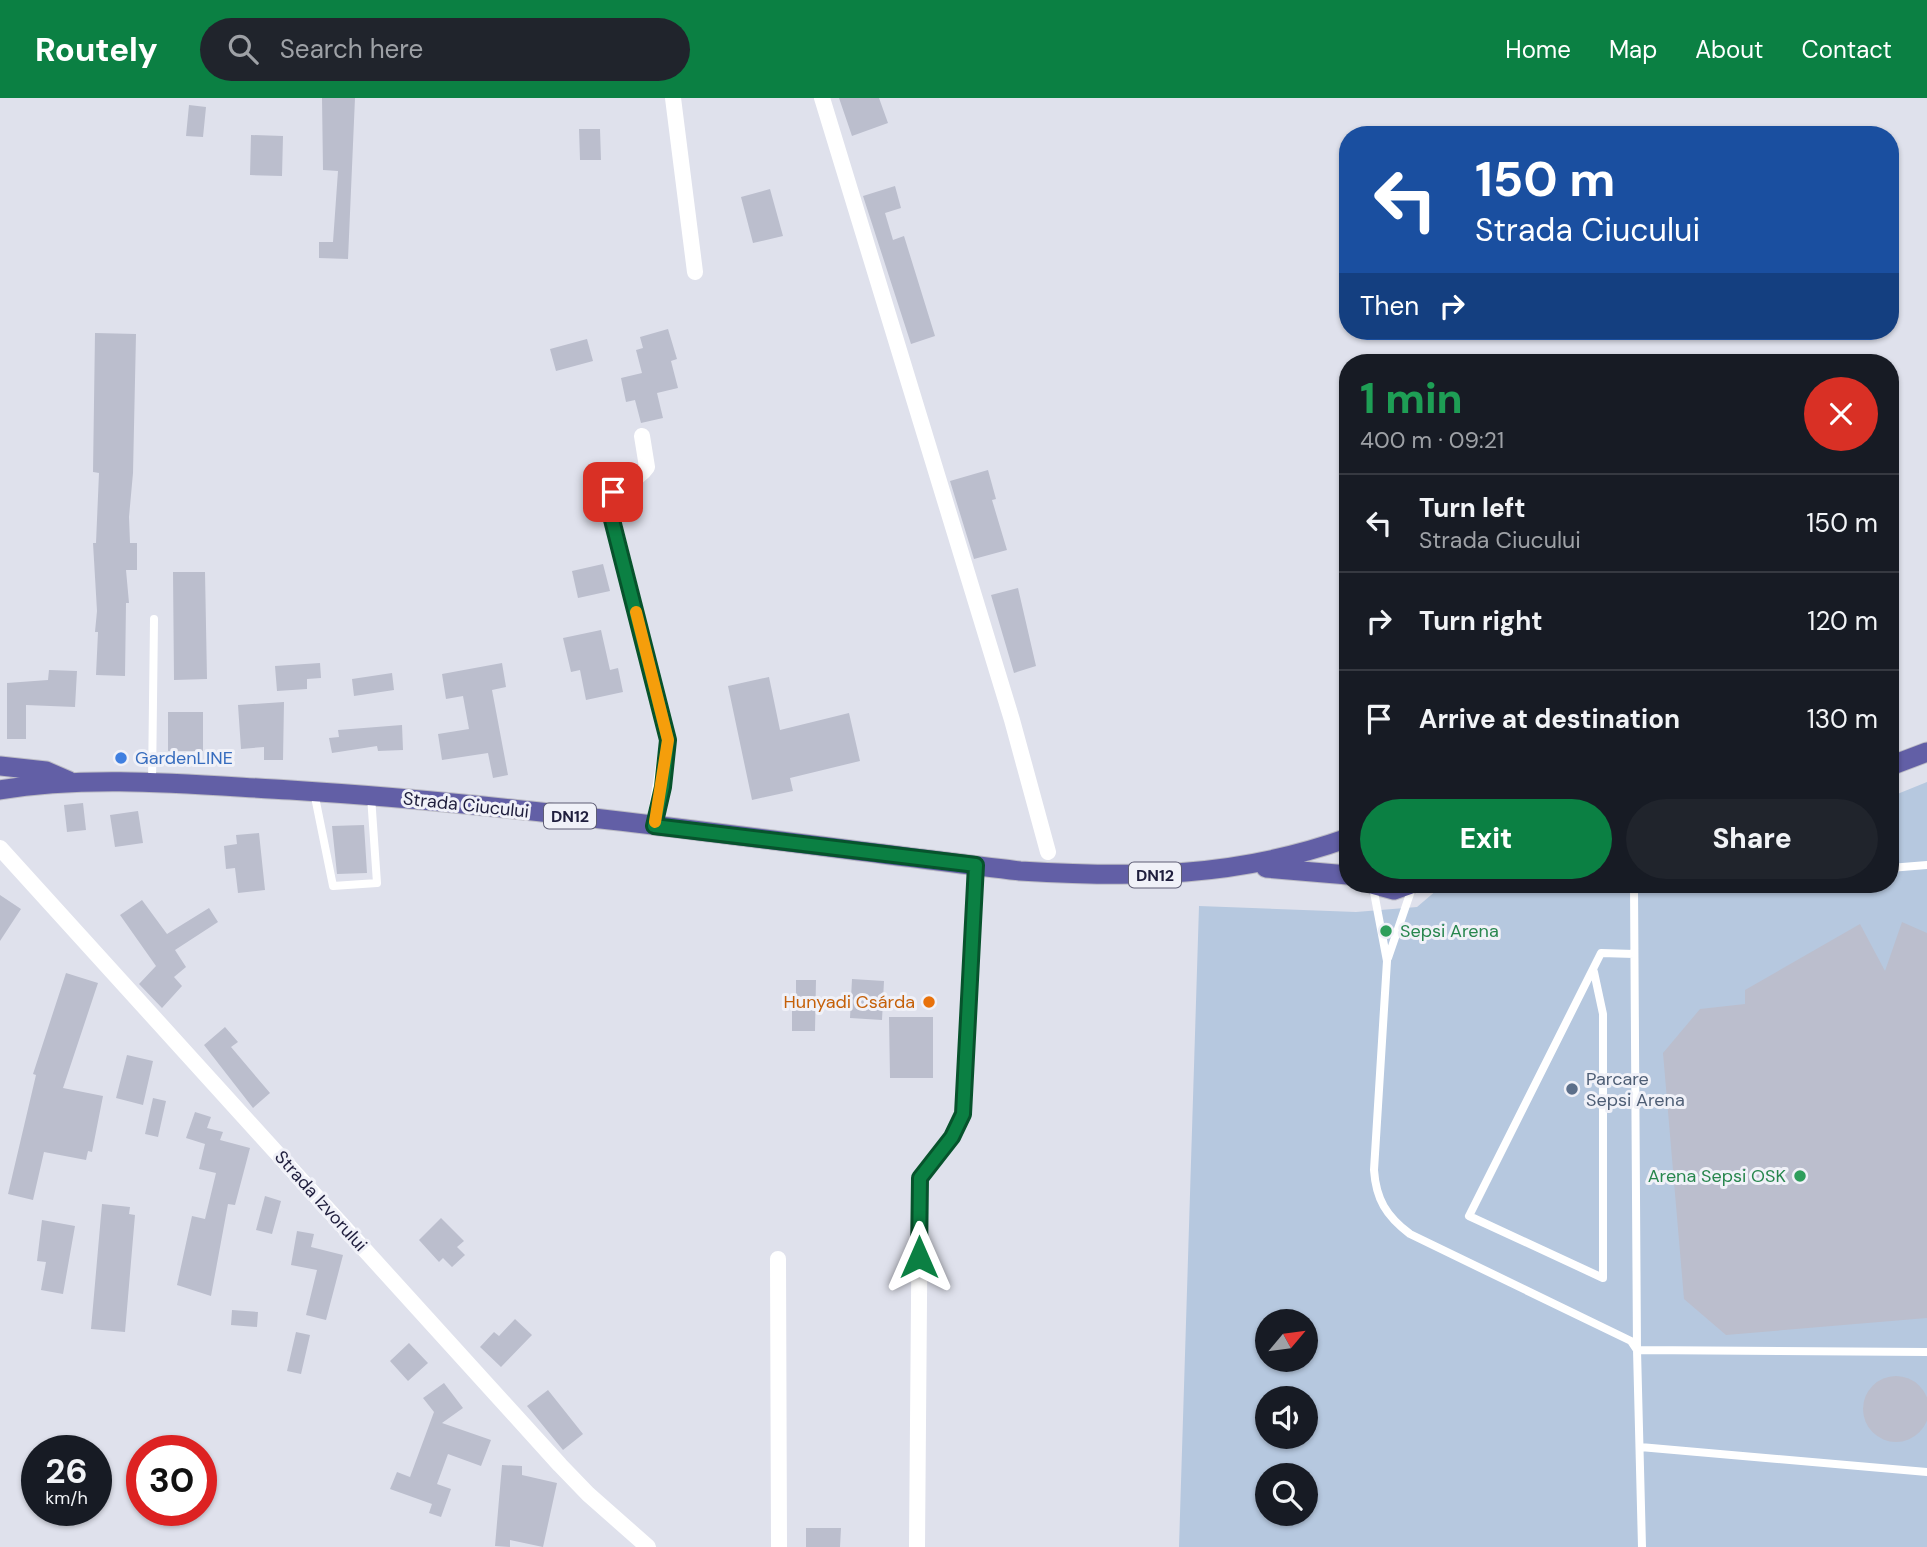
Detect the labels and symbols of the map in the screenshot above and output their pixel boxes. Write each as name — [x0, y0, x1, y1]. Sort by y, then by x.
pin — [583, 462, 643, 522]
place label: GardenLINE — [135, 746, 233, 770]
marker: GardenLINE — [113, 750, 129, 766]
street label: Strada Ciucului — [402, 786, 530, 824]
road number: DN12 — [544, 804, 596, 828]
road number: DN12 — [1129, 862, 1181, 888]
place label: Sepsi Arena — [1400, 919, 1499, 943]
marker: Sepsi Arena — [1378, 923, 1394, 939]
place label: Hunyadi Csárda — [784, 990, 915, 1014]
marker: Hunyadi Csárda — [921, 994, 937, 1010]
place label: Parcare Sepsi Arena — [1586, 1067, 1685, 1112]
marker: Parcare Sepsi Arena — [1564, 1081, 1580, 1097]
street label: Strada Izvorului — [269, 1146, 373, 1256]
place label: Arena Sepsi OSK — [1648, 1164, 1786, 1188]
marker: Arena Sepsi OSK — [1792, 1168, 1808, 1184]
position arrow — [882, 1220, 956, 1294]
north arrow — [1255, 1309, 1318, 1372]
speed limit sign: 30 — [126, 1435, 217, 1526]

